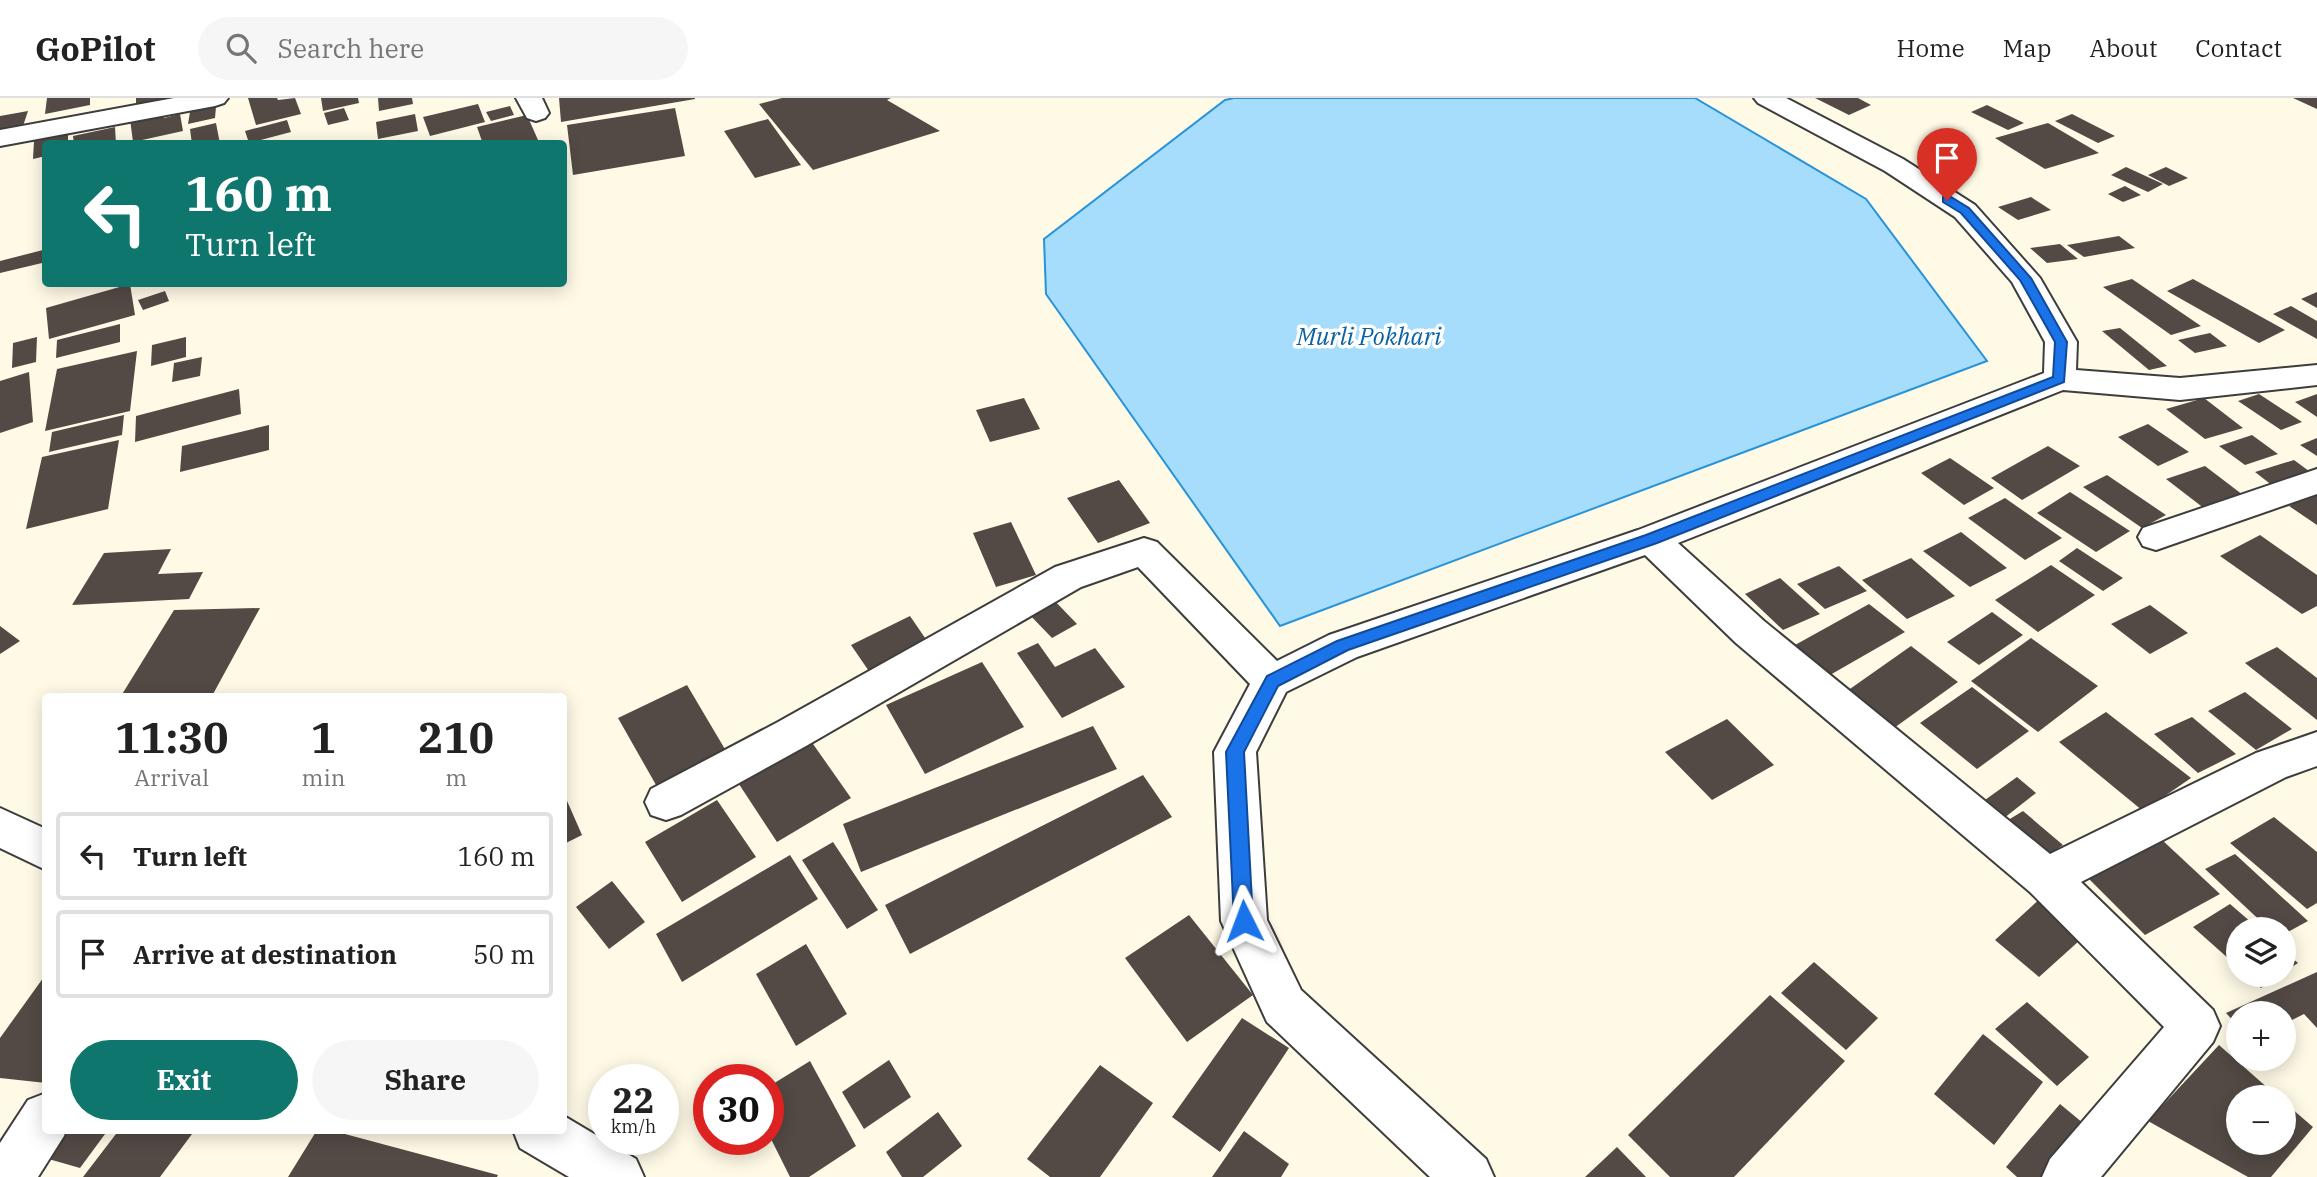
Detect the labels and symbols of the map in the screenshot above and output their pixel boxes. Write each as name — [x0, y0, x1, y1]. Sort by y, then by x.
pin — [1917, 128, 1977, 200]
water label: Murli Pokhari — [1296, 320, 1442, 352]
position arrow — [1207, 884, 1281, 958]
speed limit sign: 30 — [693, 1064, 784, 1155]

